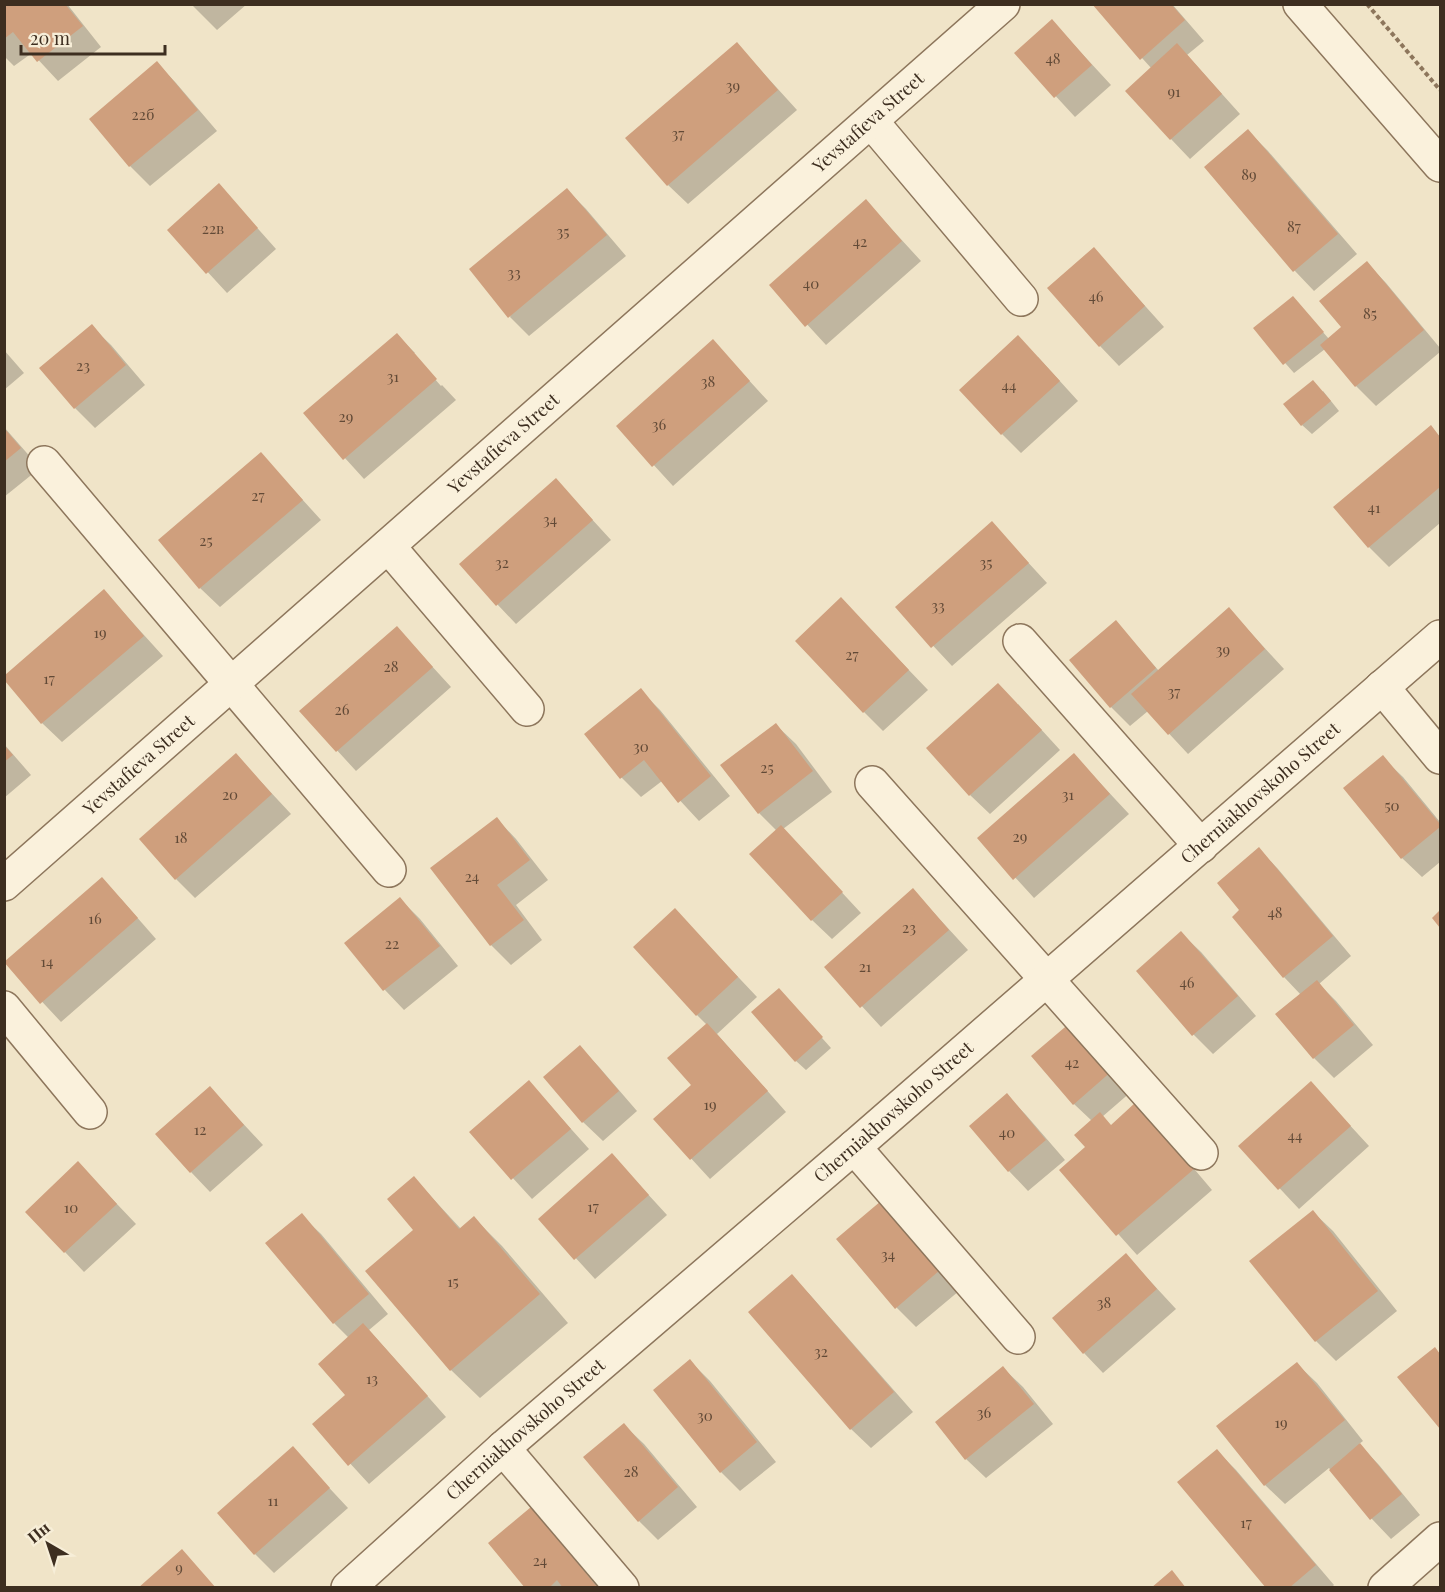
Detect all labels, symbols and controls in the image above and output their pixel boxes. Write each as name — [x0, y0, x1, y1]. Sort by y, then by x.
scale bar — [21, 18, 165, 56]
text: 20 m — [30, 26, 70, 50]
house number: 48 — [1045, 48, 1061, 68]
street label: Yevstafieva Street — [806, 66, 929, 178]
house number: 39 — [726, 75, 740, 95]
house number: 91 — [1167, 81, 1181, 101]
house number: 22б — [132, 104, 154, 124]
house number: 37 — [672, 123, 684, 143]
house number: 89 — [1241, 164, 1257, 184]
house number: 87 — [1287, 216, 1301, 236]
house number: 22в — [202, 218, 224, 238]
house number: 35 — [557, 221, 570, 241]
house number: 42 — [853, 231, 867, 251]
house number: 33 — [507, 262, 521, 282]
house number: 40 — [803, 273, 819, 293]
house number: 46 — [1088, 286, 1104, 306]
house number: 85 — [1363, 303, 1377, 323]
house number: 23 — [76, 355, 90, 375]
house number: 31 — [387, 366, 400, 386]
house number: 38 — [701, 371, 715, 391]
house number: 44 — [1002, 375, 1016, 395]
street label: Yevstafieva Street — [441, 387, 564, 499]
house number: 29 — [339, 406, 353, 426]
house number: 36 — [652, 414, 666, 434]
house number: 27 — [251, 485, 265, 505]
house number: 41 — [1368, 497, 1381, 517]
house number: 34 — [543, 509, 557, 529]
house number: 25 — [199, 530, 213, 550]
house number: 32 — [495, 552, 509, 572]
house number: 35 — [980, 552, 993, 572]
house number: 33 — [931, 595, 945, 615]
house number: 19 — [93, 622, 107, 642]
house number: 39 — [1216, 639, 1230, 659]
house number: 27 — [845, 644, 859, 664]
house number: 28 — [384, 656, 399, 676]
house number: 17 — [43, 668, 55, 688]
house number: 37 — [1168, 681, 1180, 701]
house number: 26 — [335, 699, 350, 719]
street label: Yevstafieva Street — [77, 708, 200, 821]
street label: Cherniakhovskoho Street — [1175, 716, 1345, 869]
house number: 30 — [633, 736, 649, 756]
house number: 25 — [760, 757, 774, 777]
house number: 20 — [222, 784, 238, 804]
house number: 31 — [1062, 784, 1075, 804]
house number: 50 — [1384, 795, 1400, 815]
house number: 29 — [1013, 826, 1027, 846]
house number: 18 — [174, 827, 188, 847]
house number: 24 — [465, 866, 479, 886]
house number: 48 — [1267, 902, 1283, 922]
house number: 16 — [88, 908, 102, 928]
house number: 23 — [902, 917, 916, 937]
house number: 22 — [385, 933, 399, 953]
house number: 14 — [41, 951, 53, 971]
house number: 21 — [859, 956, 872, 976]
house number: 46 — [1179, 972, 1195, 992]
street label: Cherniakhovskoho Street — [808, 1035, 978, 1187]
house number: 42 — [1065, 1052, 1079, 1072]
house number: 19 — [703, 1094, 717, 1114]
house number: 12 — [194, 1119, 206, 1139]
house number: 40 — [999, 1122, 1015, 1142]
house number: 44 — [1288, 1125, 1302, 1145]
house number: 17 — [587, 1196, 599, 1216]
house number: 10 — [64, 1197, 78, 1217]
house number: 34 — [881, 1244, 895, 1264]
house number: 15 — [447, 1271, 459, 1291]
house number: 38 — [1097, 1292, 1111, 1312]
house number: 32 — [814, 1341, 828, 1361]
street label: Cherniakhovskoho Street — [440, 1352, 610, 1505]
house number: 13 — [366, 1368, 378, 1388]
house number: 36 — [977, 1402, 991, 1422]
house number: 30 — [697, 1405, 713, 1425]
house number: 19 — [1274, 1412, 1288, 1432]
house number: 28 — [624, 1461, 639, 1481]
house number: 11 — [267, 1490, 279, 1510]
house number: 17 — [1240, 1512, 1252, 1532]
north arrow — [18, 1514, 78, 1574]
text: Пн — [23, 1517, 54, 1547]
house number: 24 — [533, 1550, 547, 1570]
house number: 9 — [175, 1557, 183, 1577]

